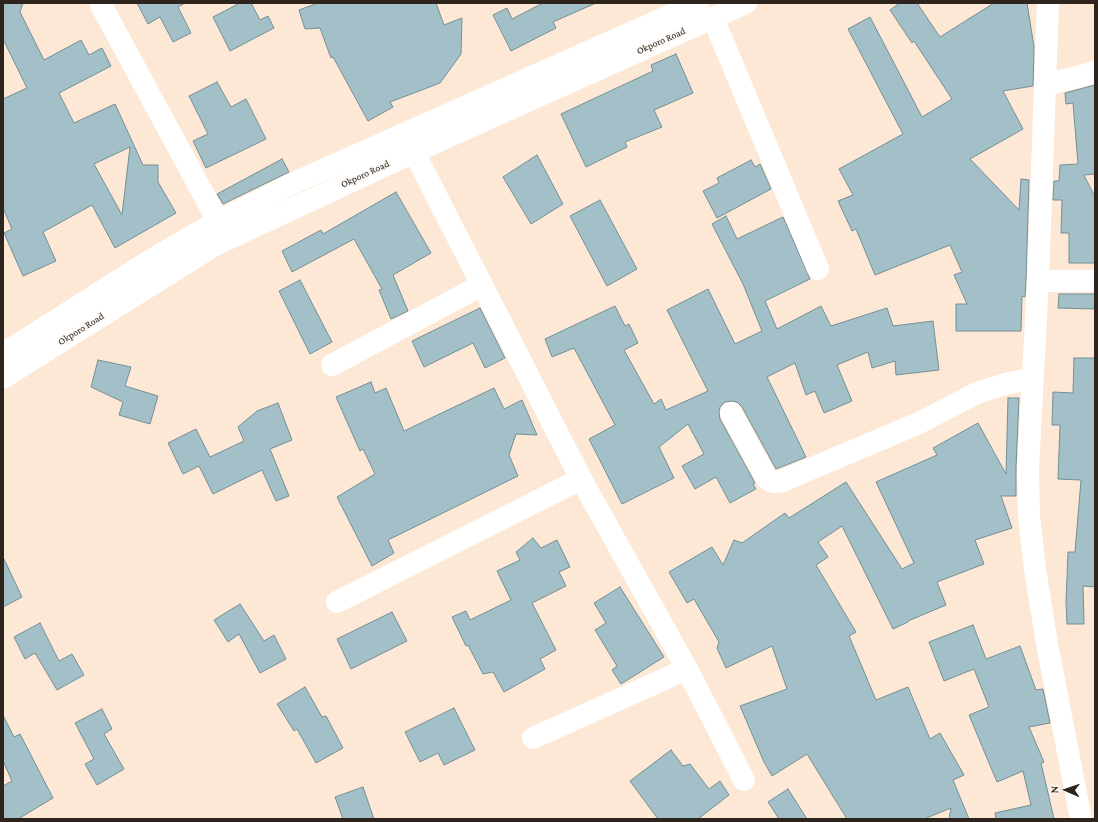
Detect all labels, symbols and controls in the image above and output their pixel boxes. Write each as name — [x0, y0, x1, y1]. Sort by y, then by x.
street label: Okporo Road — [635, 25, 687, 57]
street label: Okporo Road — [339, 158, 391, 190]
street label: Okporo Road — [56, 310, 106, 348]
north arrow — [1046, 770, 1086, 810]
text: N — [1048, 786, 1060, 794]

